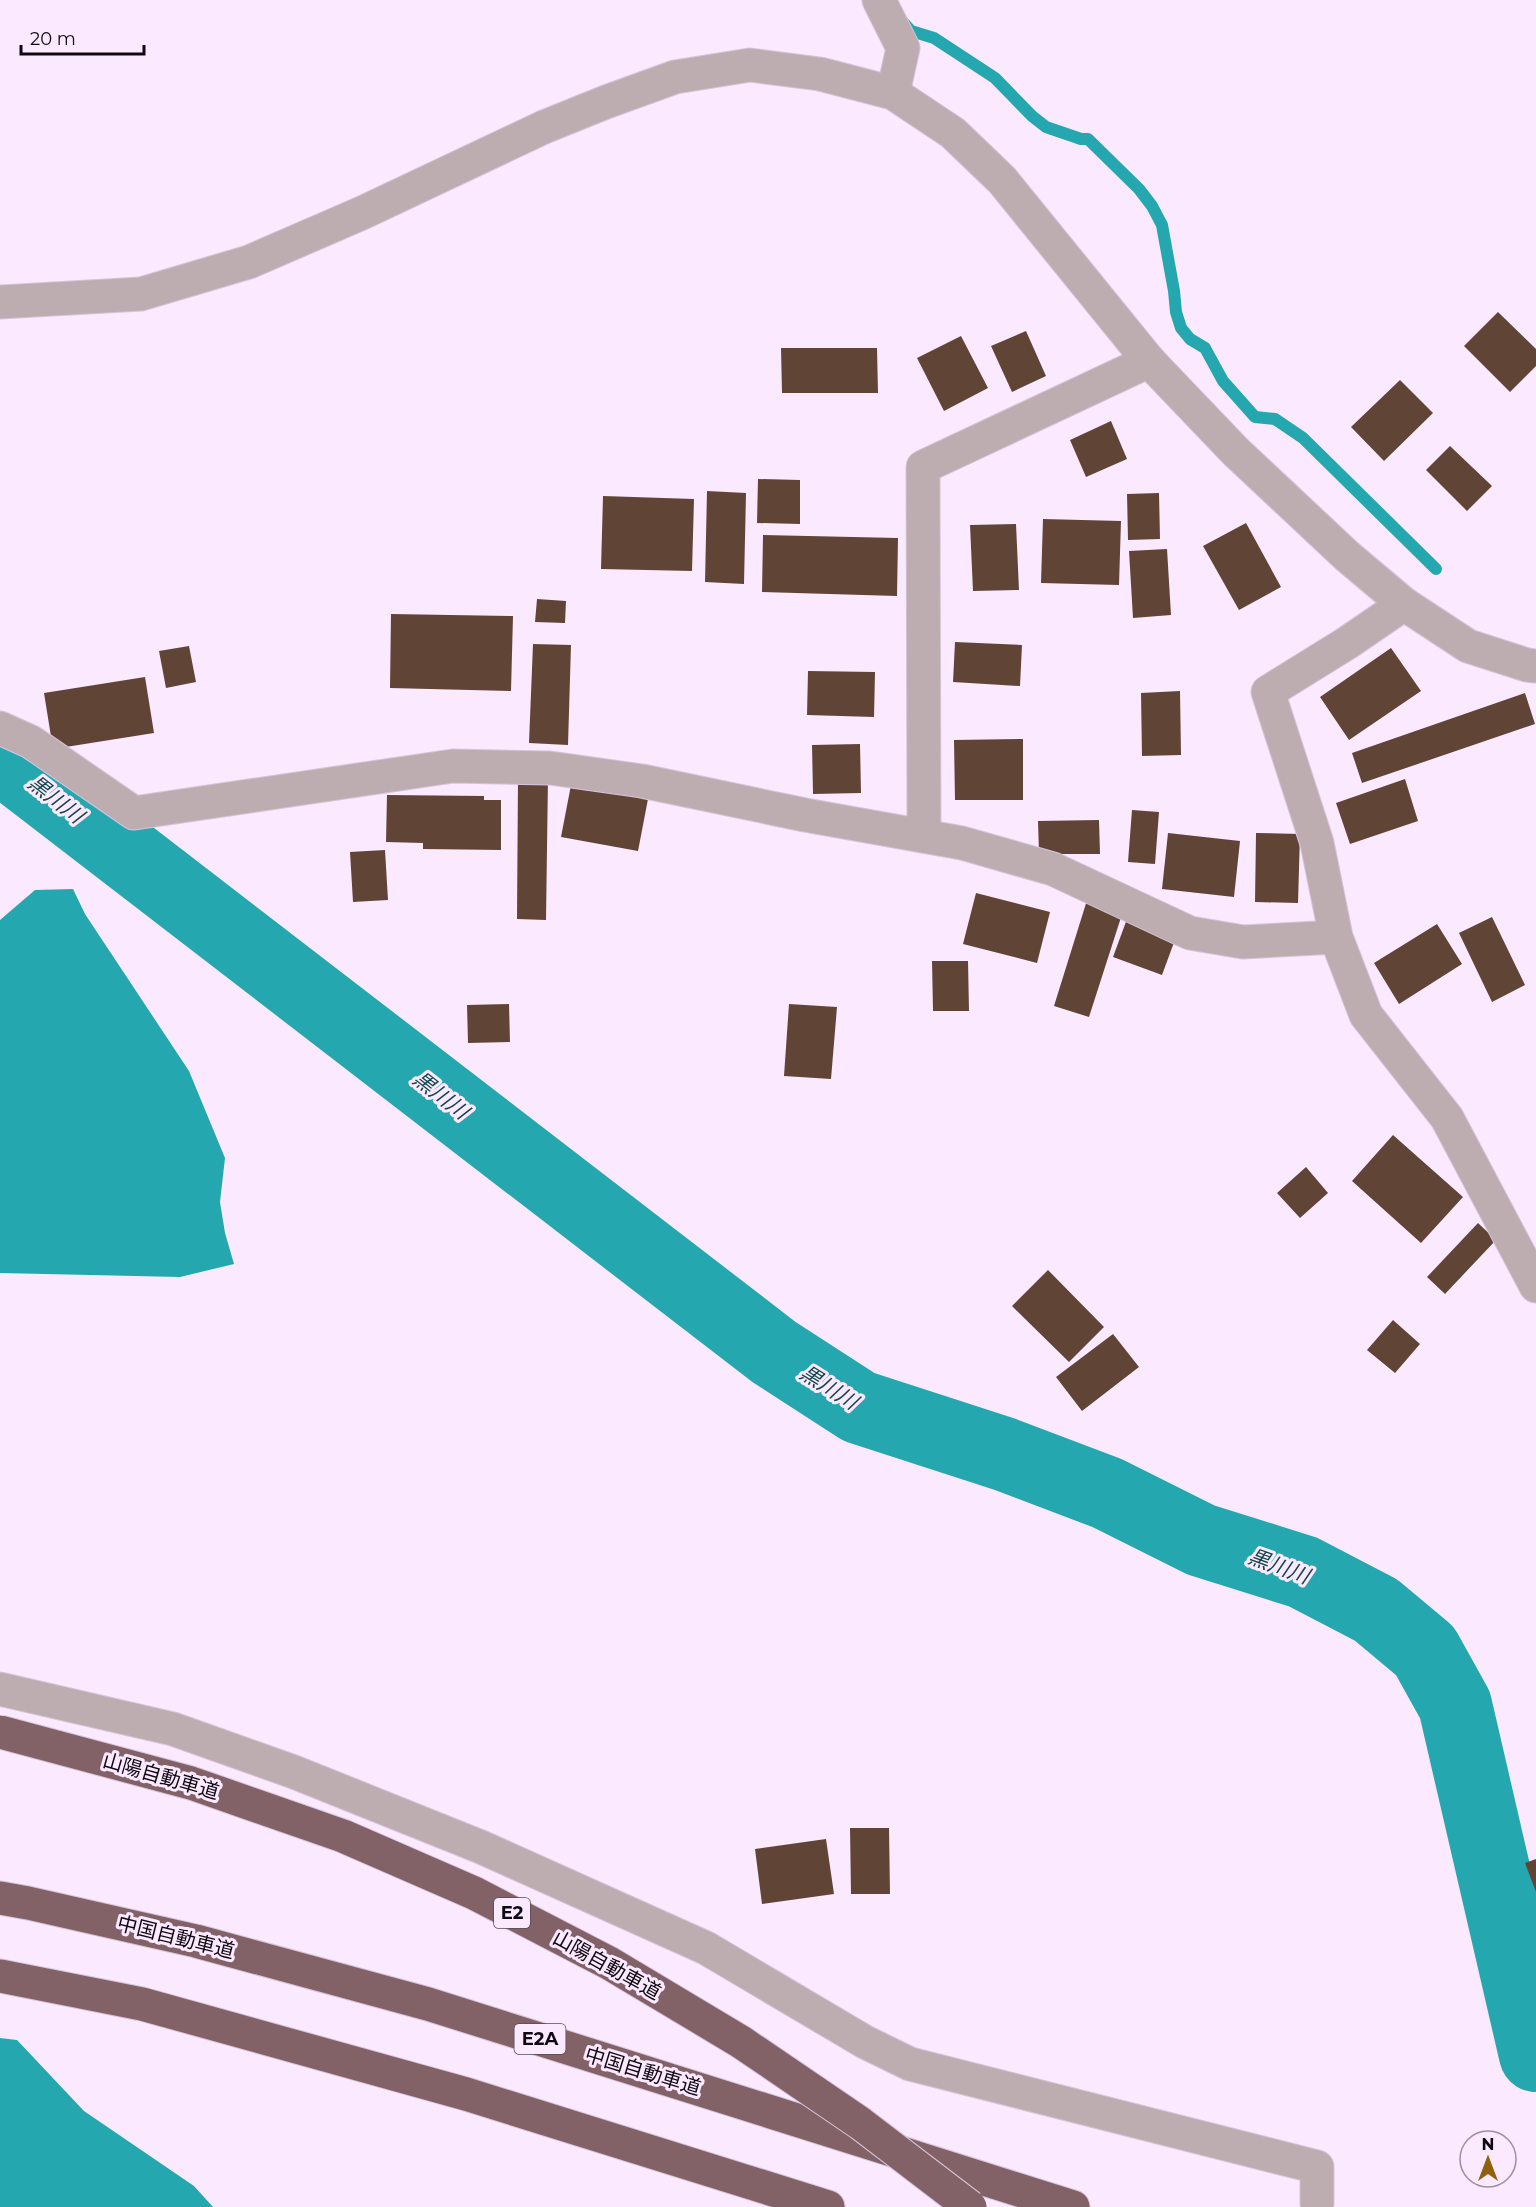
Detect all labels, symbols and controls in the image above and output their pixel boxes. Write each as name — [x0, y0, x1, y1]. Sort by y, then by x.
scale bar — [21, 18, 144, 56]
text: 20 m — [30, 28, 76, 50]
water label: 黒川川 — [23, 770, 90, 829]
water label: 黒川川 — [408, 1066, 475, 1125]
water label: 黒川川 — [796, 1360, 864, 1415]
water label: 黒川川 — [1245, 1543, 1315, 1589]
street label: 山陽自動車道 — [100, 1748, 222, 1804]
road number: E2 — [494, 1898, 530, 1928]
street label: 中国自動車道 — [115, 1911, 237, 1963]
street label: 山陽自動車道 — [549, 1925, 665, 2005]
road number: E2A — [514, 2024, 566, 2054]
street label: 中国自動車道 — [582, 2042, 704, 2100]
north arrow — [1458, 2129, 1518, 2189]
text: N — [1482, 2135, 1494, 2154]

